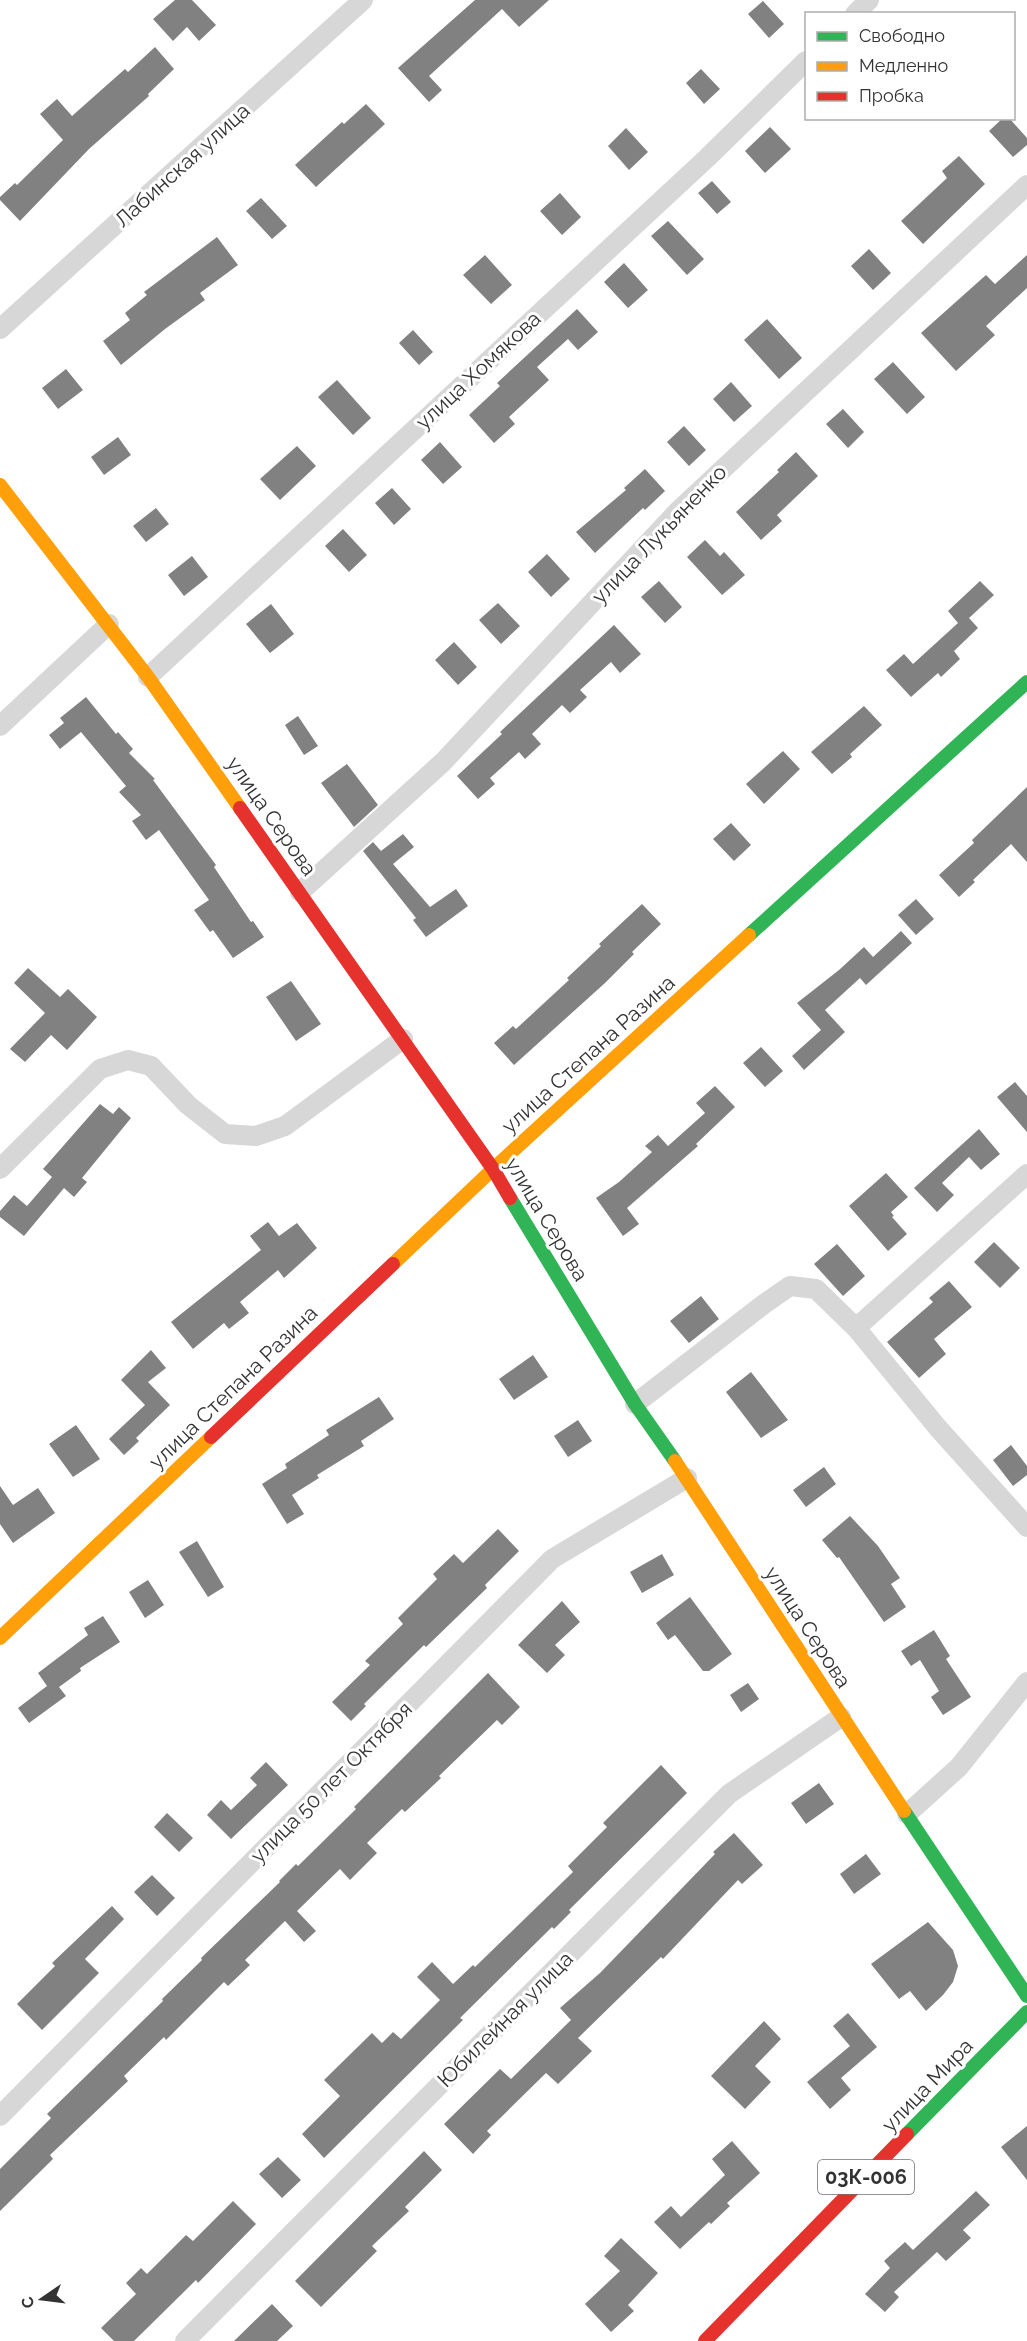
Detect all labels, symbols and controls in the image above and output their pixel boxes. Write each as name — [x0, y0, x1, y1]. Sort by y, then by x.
legend — [805, 12, 1015, 120]
text: Свободно — [859, 25, 945, 46]
text: Медленно — [859, 55, 948, 76]
text: Пробка — [859, 85, 924, 106]
street label: Лабинская улица — [109, 98, 255, 232]
street label: улица Хомякова — [410, 306, 546, 434]
street label: улица Лукьяненко — [586, 459, 732, 609]
street label: улица Серова — [222, 752, 322, 880]
street label: улица Степана Разина — [496, 970, 680, 1138]
street label: улица Серова — [500, 1153, 594, 1285]
street label: улица Степана Разина — [144, 1300, 322, 1474]
street label: улица Серова — [759, 1562, 857, 1692]
street label: улица 50 лет Октября — [245, 1696, 417, 1868]
street label: Юбилейная улица — [432, 1946, 578, 2092]
street label: улица Мира — [876, 2033, 978, 2137]
road number: 03К-006 — [818, 2160, 914, 2194]
north arrow — [12, 2269, 72, 2329]
text: С — [17, 2295, 38, 2310]

